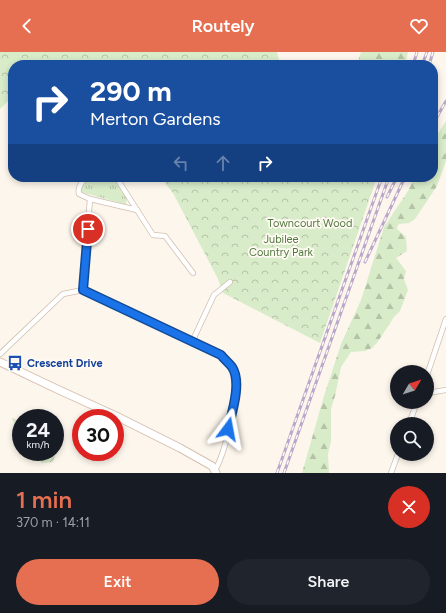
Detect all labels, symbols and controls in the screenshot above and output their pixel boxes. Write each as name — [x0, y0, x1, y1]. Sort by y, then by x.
icon: back — [16, 15, 38, 37]
text: Routely — [191, 15, 255, 37]
icon: heart — [408, 15, 430, 37]
text: 290 m — [90, 74, 172, 108]
icon: right — [24, 76, 76, 128]
text: Merton Gardens — [90, 108, 221, 130]
icon: left — [170, 152, 192, 174]
icon: ahead — [212, 152, 234, 174]
icon: right — [254, 152, 276, 174]
pin — [71, 212, 105, 246]
park label: Towncourt Wood — [268, 217, 352, 230]
icon: arrive — [77, 218, 99, 240]
park label: Jubilee Country Park — [249, 233, 314, 259]
bus stop icon: Crescent Drive — [6, 354, 24, 372]
place label: Crescent Drive — [27, 357, 103, 370]
north arrow — [390, 365, 434, 409]
map controls — [390, 365, 434, 461]
position arrow — [207, 408, 249, 450]
speed limit sign: 30 — [72, 409, 124, 461]
button: search — [390, 417, 434, 461]
text: 24 — [26, 418, 50, 442]
text: km/h — [27, 438, 49, 451]
text: 1 min — [16, 485, 72, 514]
button: close — [388, 486, 430, 528]
text: 370 m · 14:11 — [16, 515, 90, 530]
button: Exit — [16, 559, 219, 605]
button: Share — [227, 559, 430, 605]

